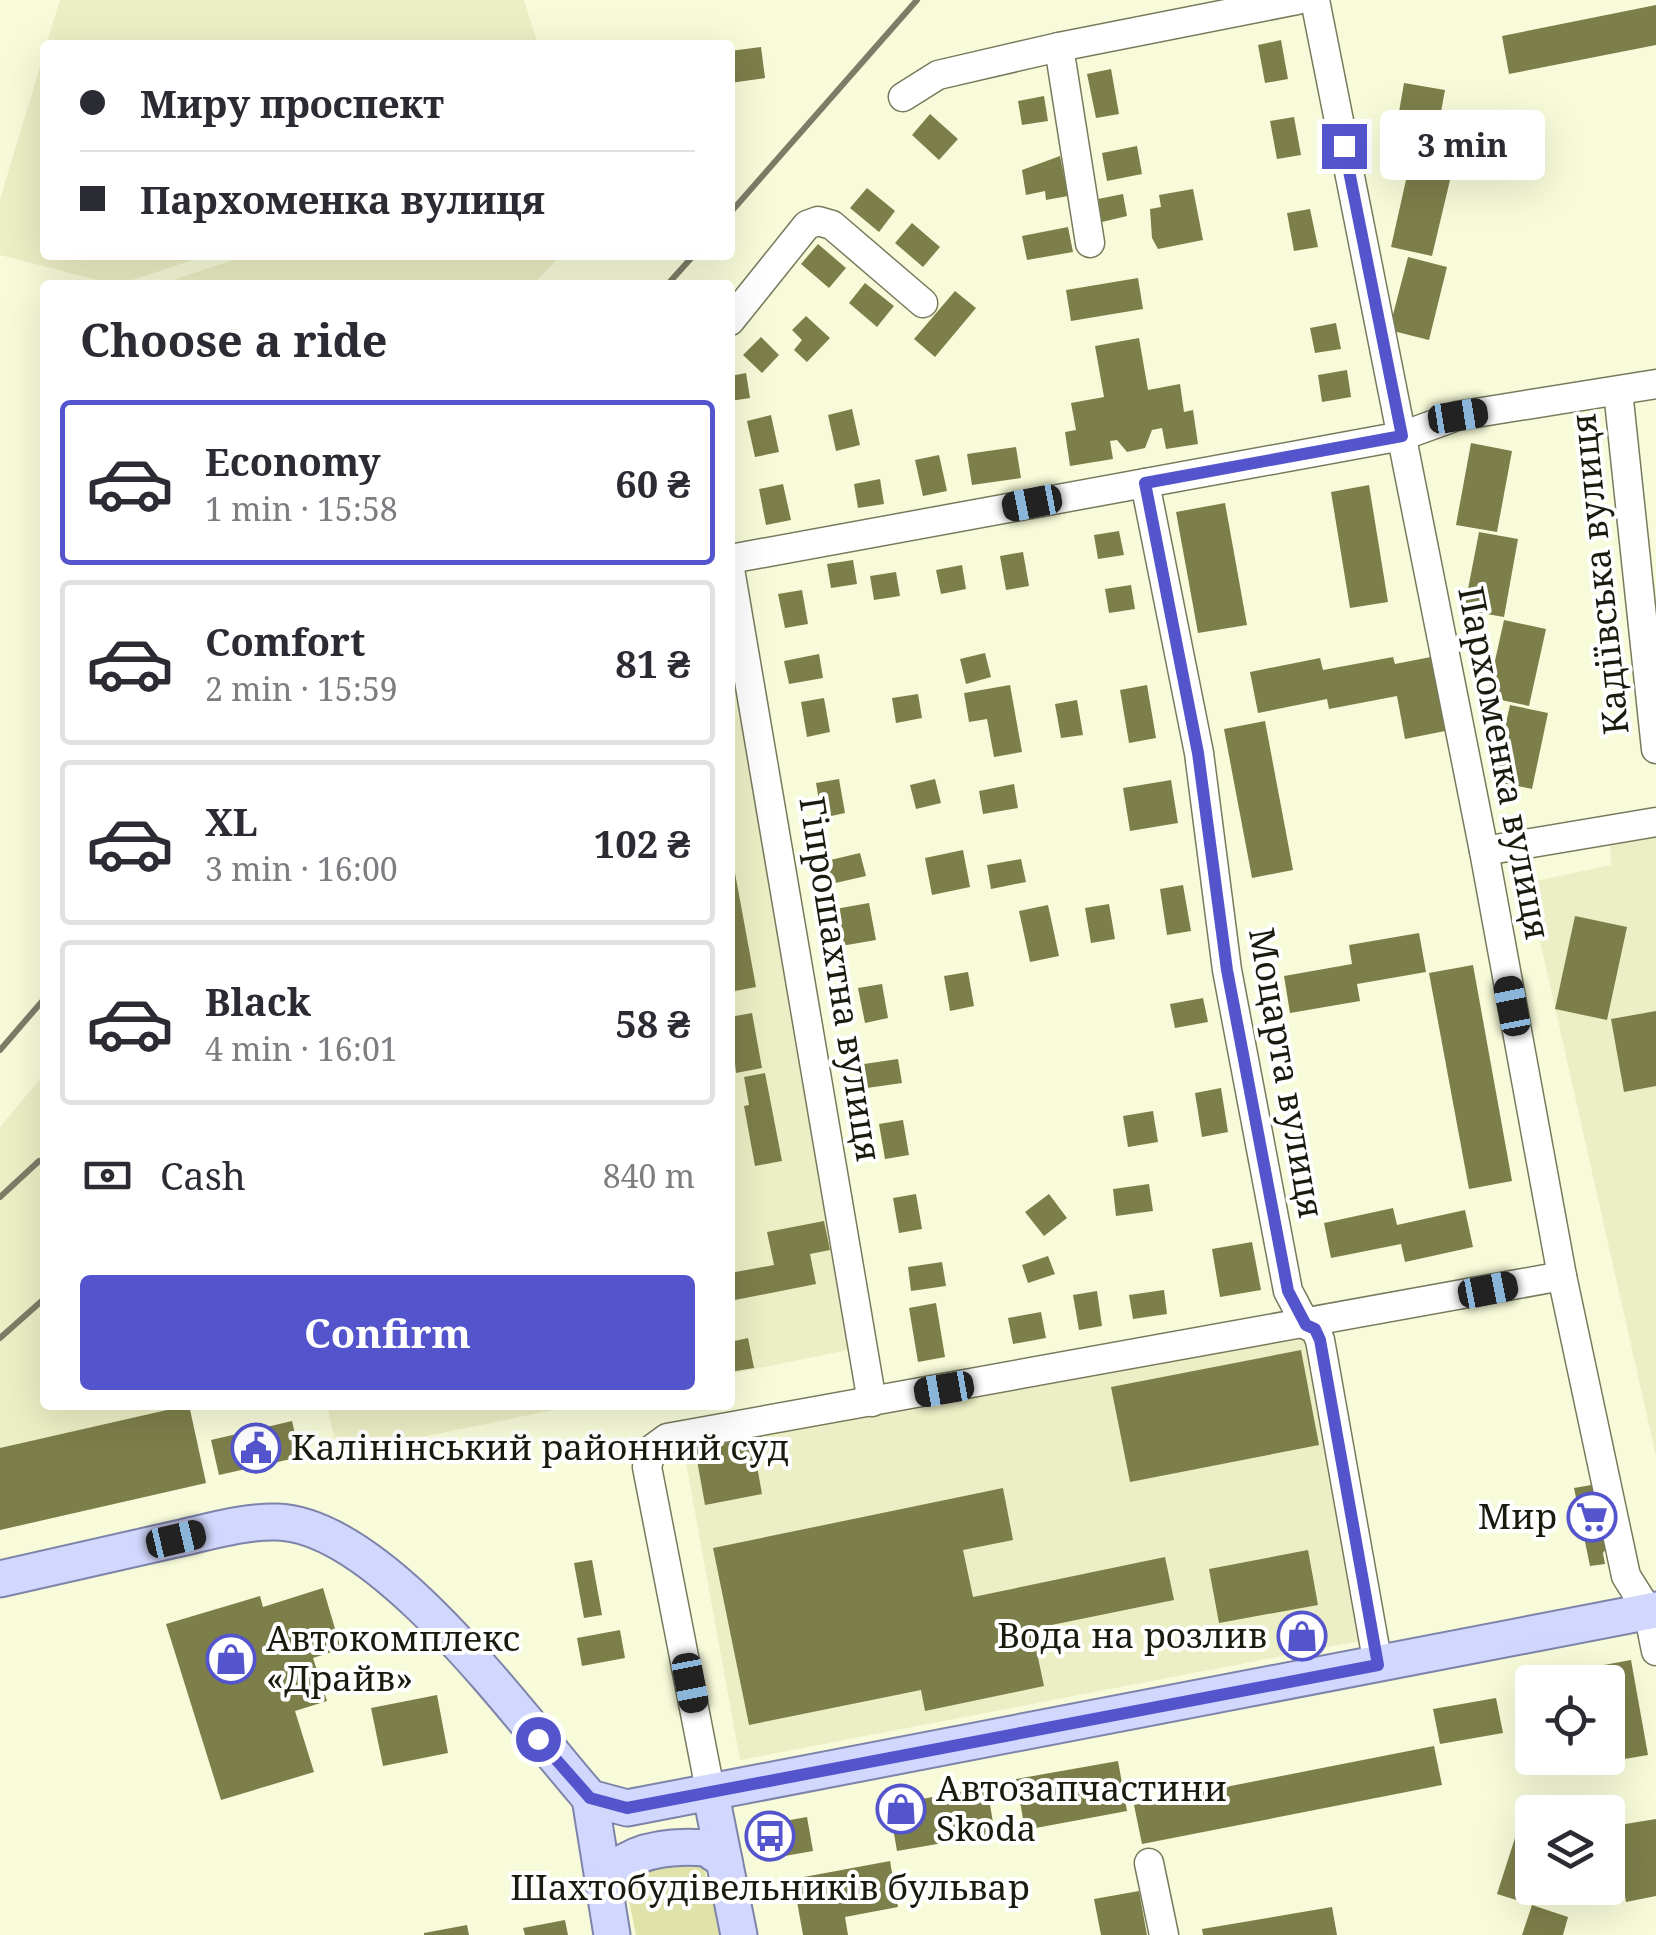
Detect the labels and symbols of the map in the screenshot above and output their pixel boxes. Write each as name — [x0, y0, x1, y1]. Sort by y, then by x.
callout: 3 min — [1379, 111, 1544, 181]
route end — [1322, 124, 1367, 169]
car — [1426, 396, 1490, 436]
street label: Кадіївська вулиця — [1558, 411, 1639, 737]
car — [1000, 483, 1064, 523]
street label: Пархоменка вулиця — [1448, 582, 1563, 943]
street label: Гіпрошахтна вулиця — [789, 793, 894, 1165]
street label: Моцарта вулиця — [1239, 924, 1336, 1222]
car — [1492, 974, 1532, 1038]
car — [1456, 1270, 1520, 1310]
car — [912, 1369, 976, 1409]
public building icon: Калінінський районний суд — [230, 1422, 282, 1474]
place label: Калінінський районний суд — [291, 1423, 789, 1470]
supermarket icon: Мир — [1566, 1491, 1618, 1543]
place label: Мир — [1478, 1492, 1557, 1539]
car — [143, 1518, 209, 1560]
shop icon: Вода на розлив — [1276, 1610, 1328, 1662]
place label: Вода на розлив — [997, 1611, 1267, 1658]
place label: Автокомплекс «Драйв» — [266, 1614, 520, 1701]
shop icon: Автокомплекс «Драйв» — [205, 1633, 257, 1685]
car — [670, 1651, 710, 1715]
route start — [516, 1717, 561, 1762]
place label: Автозапчастини Skoda — [936, 1764, 1227, 1851]
shop icon: Автозапчастини Skoda — [875, 1783, 927, 1835]
bus stop icon: Шахтобудівельників бульвар — [744, 1810, 796, 1862]
place label: Шахтобудівельників бульвар — [510, 1863, 1030, 1910]

